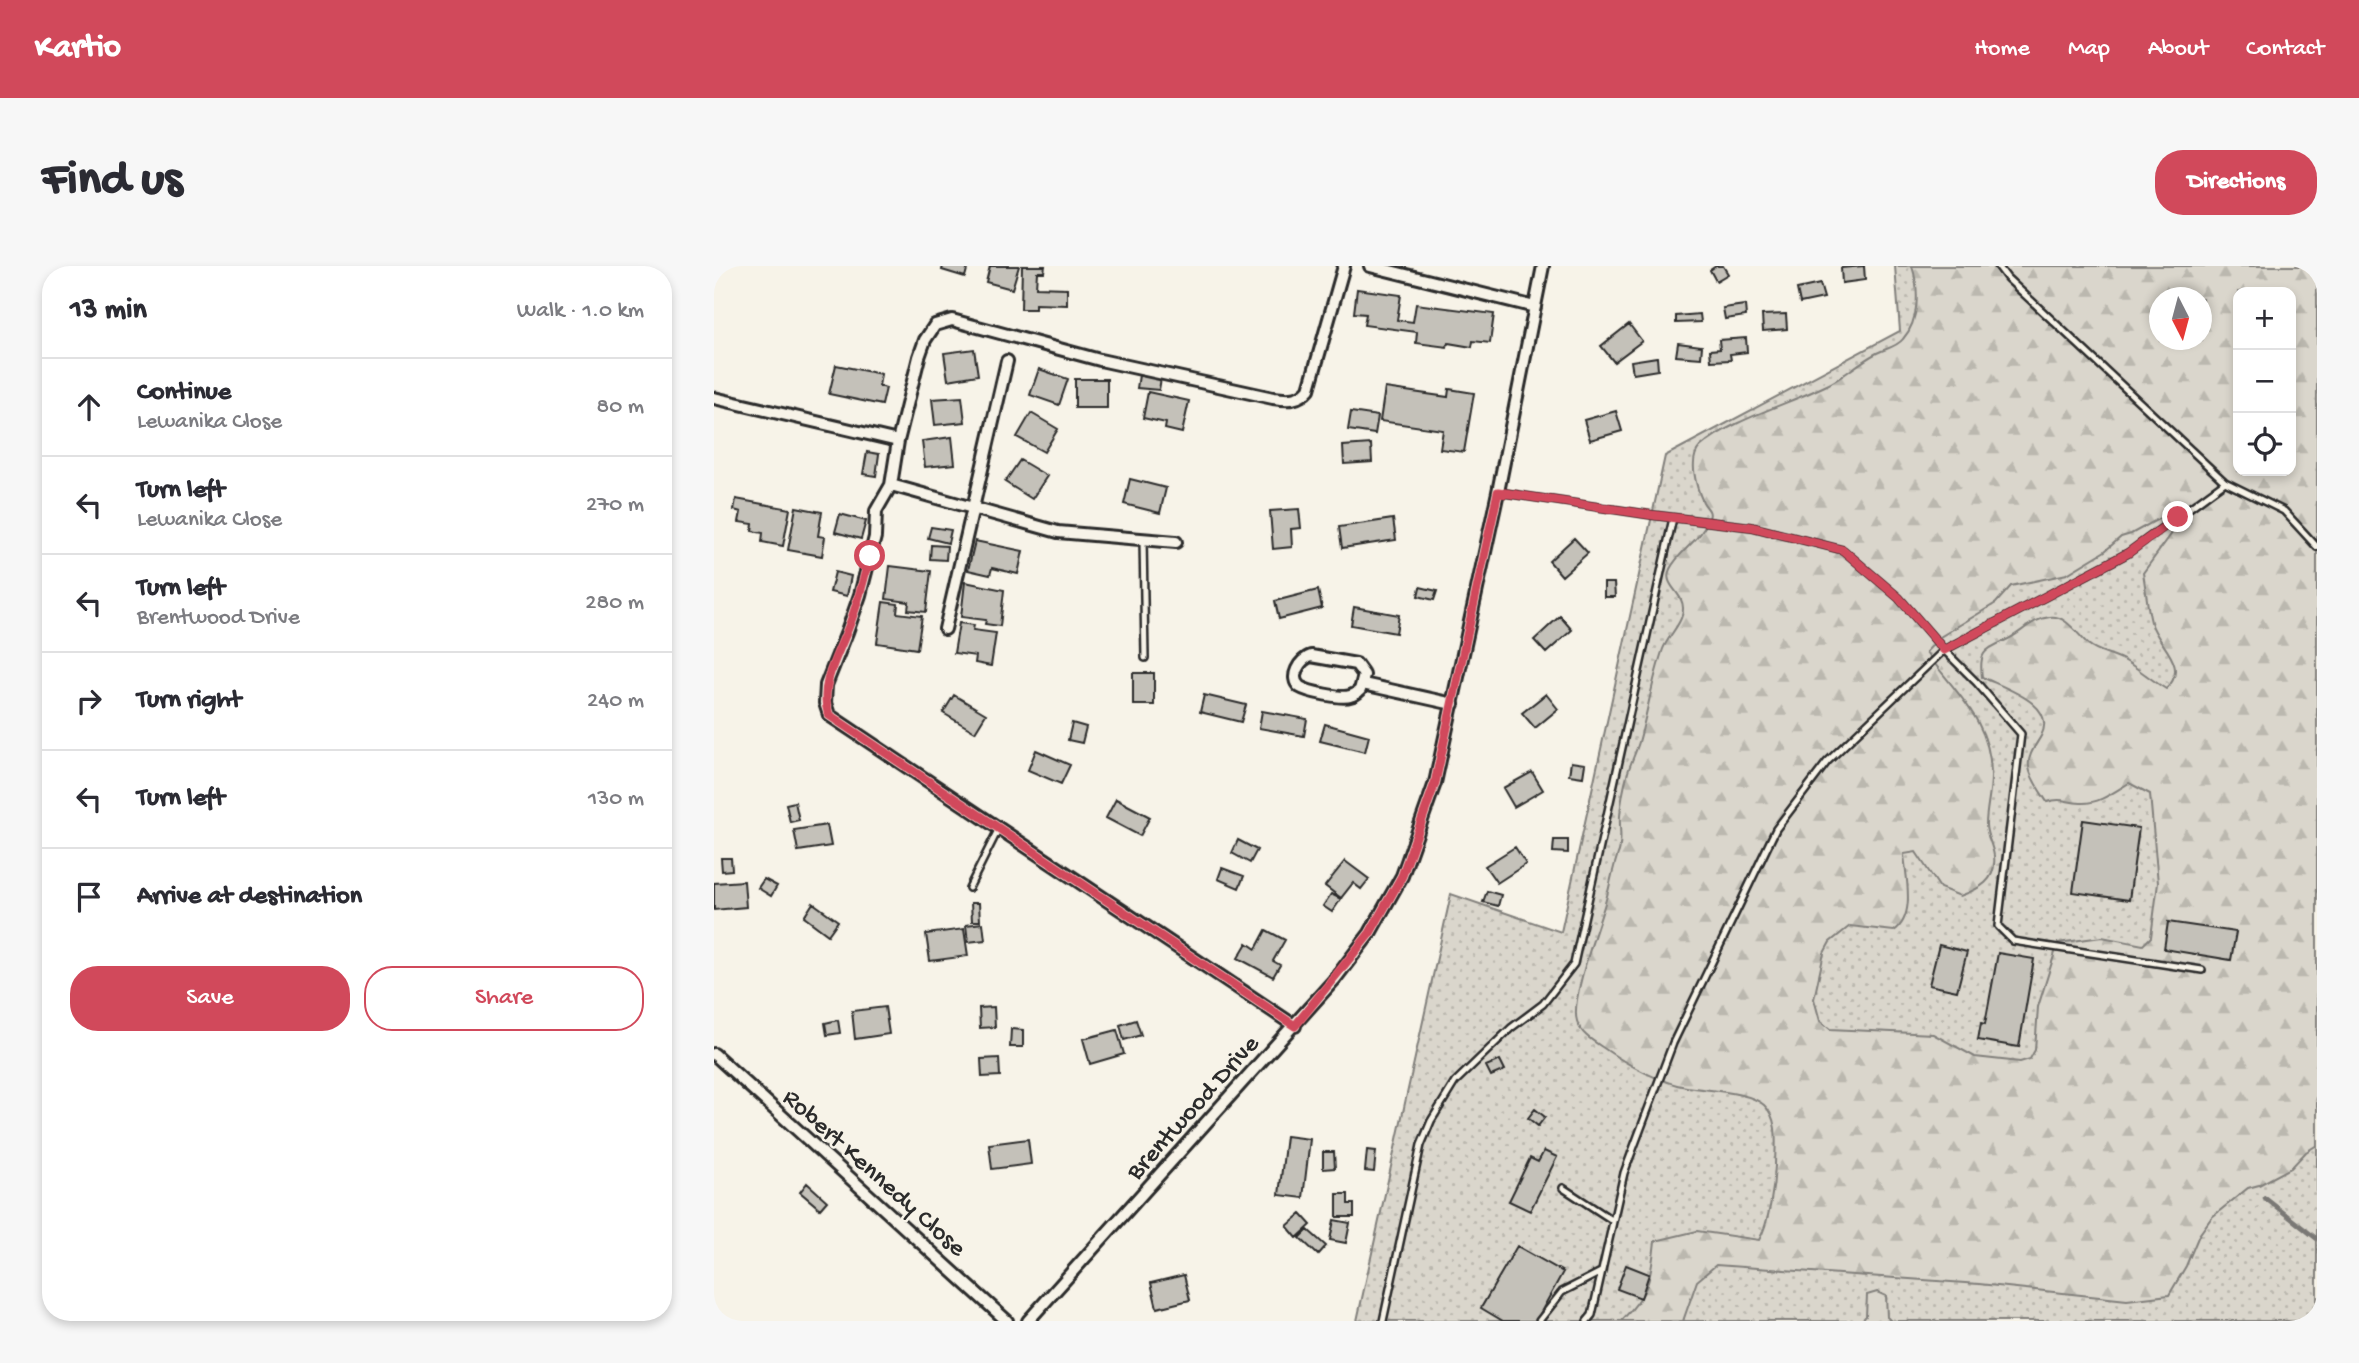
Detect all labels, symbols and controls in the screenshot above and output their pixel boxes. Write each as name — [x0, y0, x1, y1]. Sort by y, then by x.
text: Kartio — [35, 30, 121, 68]
text: Home — [1974, 35, 2030, 64]
text: Map — [2068, 35, 2110, 64]
text: About — [2148, 35, 2208, 64]
text: Contact — [2246, 35, 2324, 64]
button: Directions — [2155, 150, 2317, 215]
text: Find us — [42, 153, 182, 211]
north arrow — [2149, 287, 2212, 350]
map controls — [2233, 287, 2296, 476]
button: + — [2233, 287, 2296, 350]
text: 13 min — [70, 294, 147, 329]
text: Walk · 1.0 km — [517, 298, 644, 325]
button: − — [2233, 350, 2296, 413]
text: Continue — [137, 378, 231, 409]
icon: ahead — [70, 388, 108, 426]
text: 80 m — [597, 394, 644, 421]
text: Lewanika Close — [137, 409, 282, 436]
button: locate — [2233, 413, 2296, 476]
text: Turn left — [137, 476, 225, 507]
icon: left — [70, 486, 108, 524]
text: 270 m — [586, 492, 644, 519]
route end — [2162, 501, 2193, 532]
text: Lewanika Close — [137, 507, 282, 534]
route start — [854, 540, 885, 571]
text: Turn left — [137, 574, 225, 605]
icon: left — [70, 584, 108, 622]
text: 280 m — [585, 590, 644, 617]
text: Brentwood Drive — [137, 605, 300, 632]
icon: right — [70, 682, 108, 720]
text: Turn right — [137, 686, 241, 717]
text: 240 m — [587, 688, 644, 715]
icon: left — [70, 780, 108, 818]
text: Turn left — [137, 784, 225, 815]
text: 130 m — [588, 786, 644, 813]
icon: arrive — [70, 878, 108, 916]
text: Arrive at destination — [137, 882, 362, 913]
button: Save — [70, 966, 350, 1031]
button: Share — [364, 966, 644, 1031]
street label: Brentwood Drive — [1121, 1030, 1268, 1189]
street label: Robert Kennedy Close — [775, 1084, 972, 1265]

